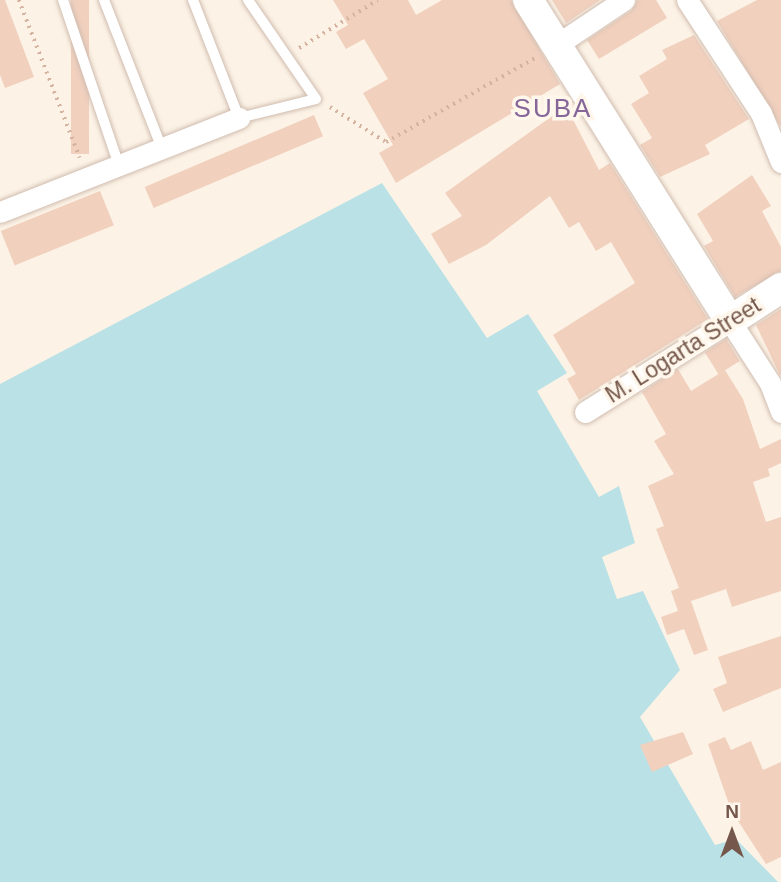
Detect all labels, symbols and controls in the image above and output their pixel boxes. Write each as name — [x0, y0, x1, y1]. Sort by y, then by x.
district label: SUBA — [514, 93, 592, 125]
street label: M. Logarta Street — [600, 291, 766, 409]
north arrow — [697, 798, 767, 868]
text: N — [725, 801, 739, 822]

